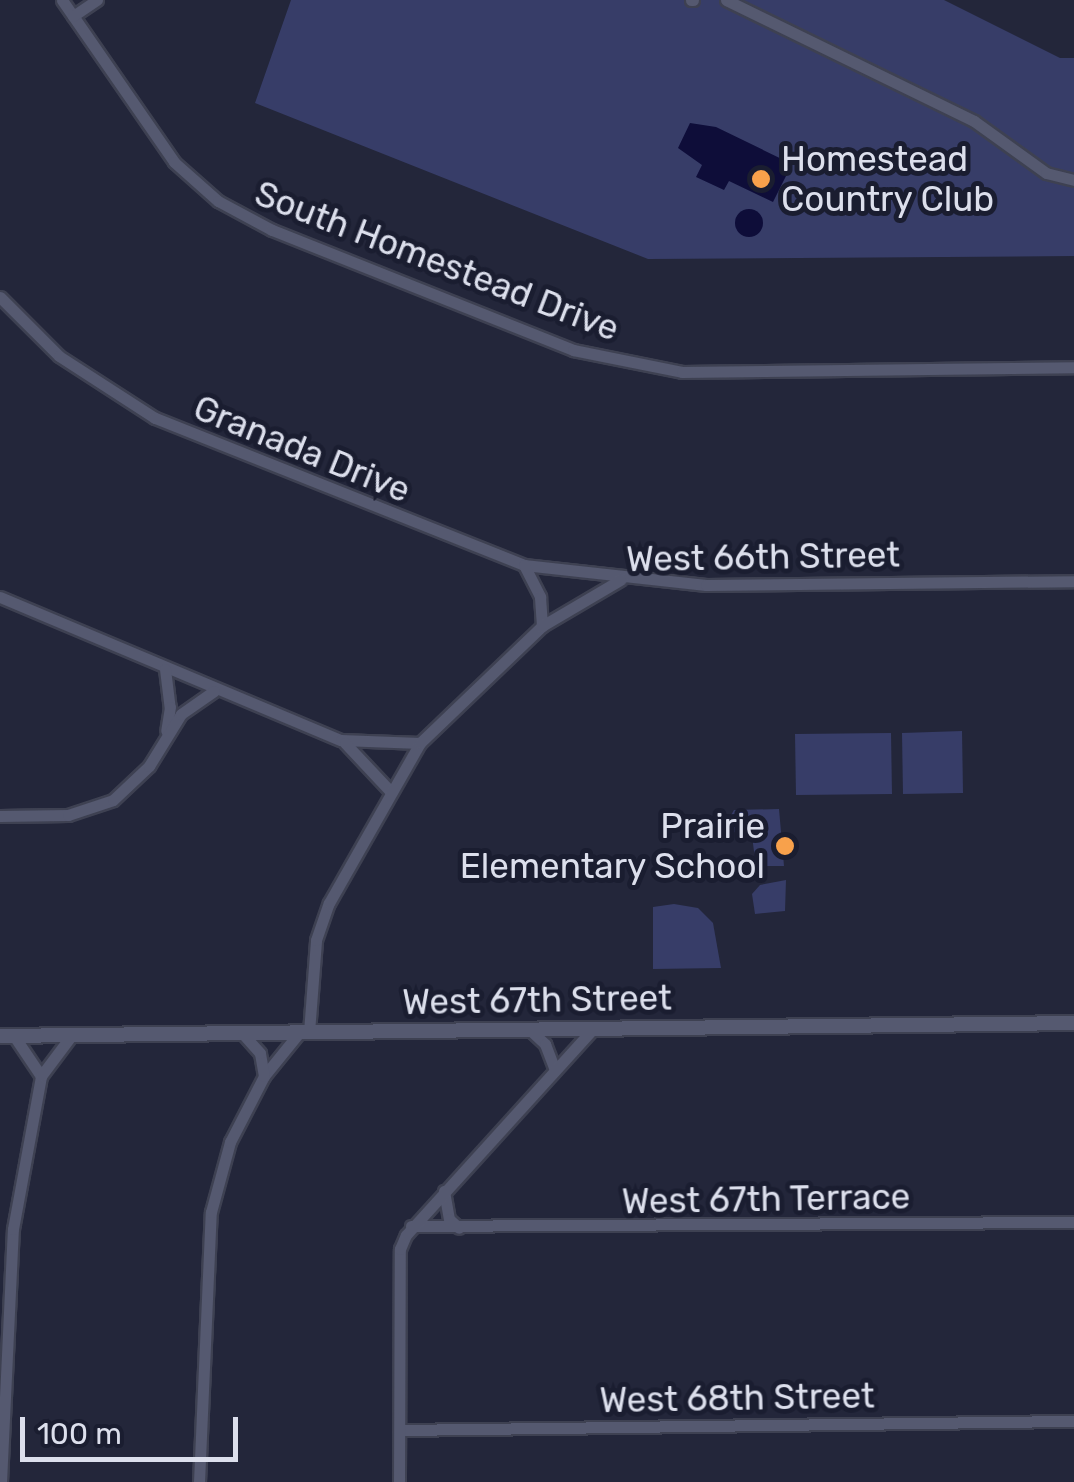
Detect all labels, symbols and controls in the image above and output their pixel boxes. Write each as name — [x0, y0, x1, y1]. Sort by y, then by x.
place label: Homestead Country Club — [781, 138, 995, 220]
marker: Homestead Country Club — [750, 168, 772, 190]
street label: South Homestead Drive — [249, 172, 625, 350]
street label: Granada Drive — [188, 387, 416, 511]
street label: West 66th Street — [626, 534, 900, 580]
place label: Prairie Elementary School — [459, 805, 765, 887]
marker: Prairie Elementary School — [774, 835, 796, 857]
street label: West 67th Street — [402, 977, 672, 1023]
street label: West 67th Terrace — [621, 1175, 911, 1223]
street label: West 68th Street — [599, 1375, 875, 1421]
scale bar — [25, 1397, 242, 1459]
text: 100 m — [37, 1416, 122, 1452]

